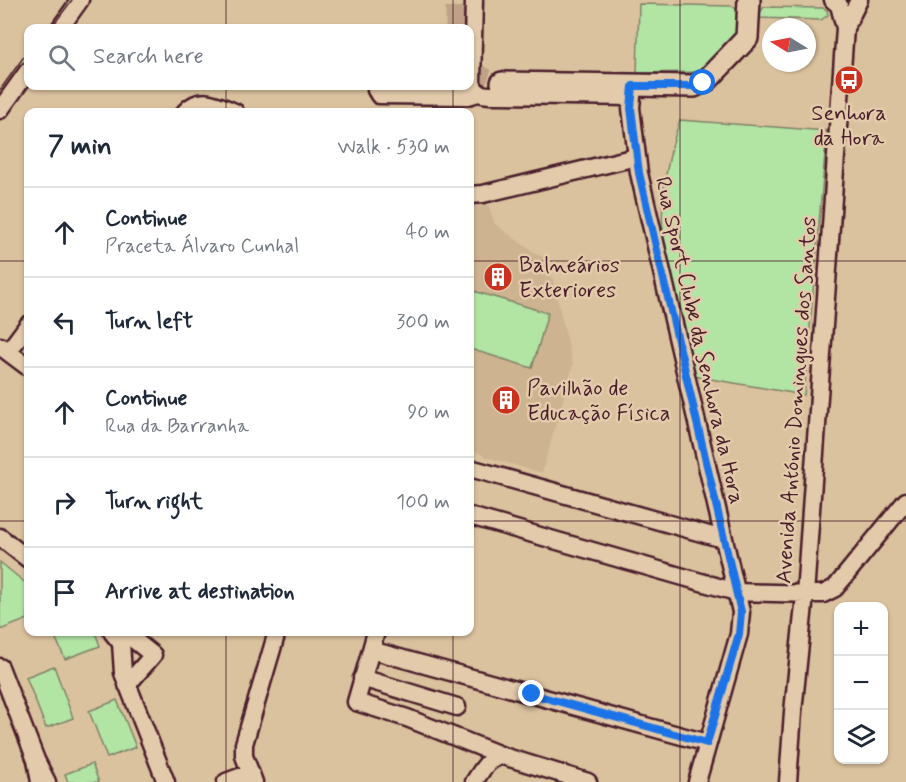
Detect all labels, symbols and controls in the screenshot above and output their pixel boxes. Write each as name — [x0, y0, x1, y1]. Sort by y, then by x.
north arrow — [762, 18, 816, 72]
search box — [24, 24, 474, 90]
icon: search — [45, 41, 78, 74]
text: Search here — [93, 43, 204, 71]
bus stop icon: Senhora da Hora — [833, 64, 865, 96]
route start — [689, 69, 715, 95]
place label: Senhora da Hora — [811, 100, 887, 153]
text: 7 min — [48, 130, 112, 164]
text: Walk · 530 m — [338, 134, 450, 161]
street label: Rua Sport Clube da Senhora da Hora — [648, 174, 750, 507]
text: Continue — [105, 205, 187, 233]
icon: ahead — [48, 216, 81, 249]
street label: Avenida António Domingues dos Santos — [770, 216, 825, 585]
text: 40 m — [406, 219, 450, 246]
text: Praceta Álvaro Cunhal — [105, 233, 299, 260]
place label: Balneários Exteriores — [519, 252, 620, 305]
building icon: Balneários Exteriores — [482, 261, 514, 293]
icon: left — [48, 306, 81, 339]
text: Turn left — [105, 308, 193, 336]
text: 300 m — [396, 309, 450, 336]
place label: Pavilhão de Educação Física — [527, 375, 670, 428]
building icon: Pavilhão de Educação Física — [490, 384, 522, 416]
text: Continue — [105, 385, 187, 413]
icon: ahead — [48, 396, 81, 429]
text: 90 m — [407, 399, 450, 426]
text: Rua da Barranha — [105, 413, 249, 440]
icon: right — [48, 486, 81, 519]
text: Turn right — [105, 488, 203, 516]
text: 100 m — [396, 489, 450, 516]
icon: arrive — [48, 576, 81, 609]
text: Arrive at destination — [105, 578, 295, 606]
map controls — [834, 602, 888, 764]
button: + — [834, 602, 888, 656]
button: − — [834, 656, 888, 710]
route end — [518, 680, 544, 706]
button: layers — [834, 710, 888, 764]

